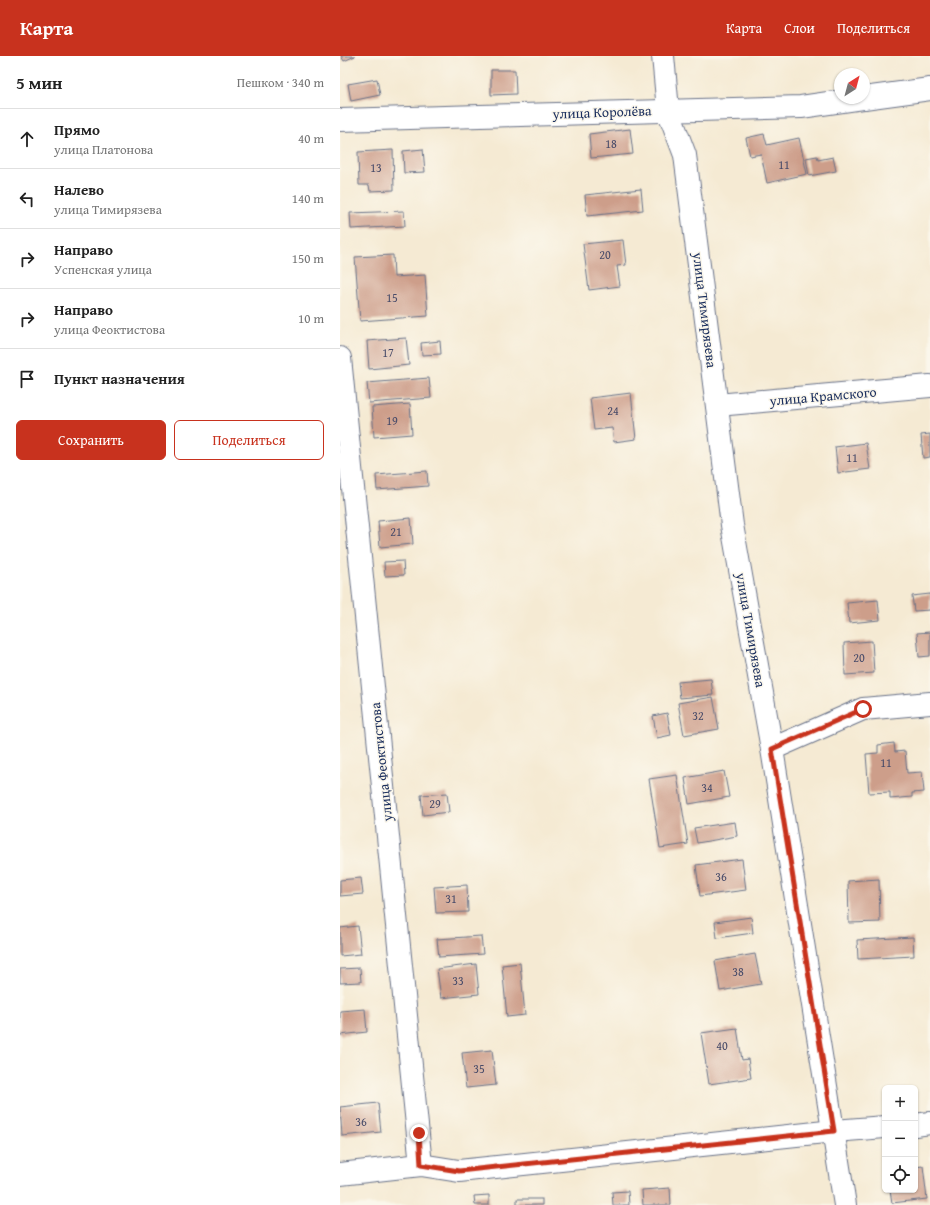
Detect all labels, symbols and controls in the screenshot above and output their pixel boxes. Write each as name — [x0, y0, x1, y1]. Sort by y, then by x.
text: Карта — [20, 14, 73, 42]
text: Карта — [726, 18, 762, 38]
text: Слои — [784, 18, 815, 38]
text: Поделиться — [837, 18, 910, 38]
north arrow — [834, 68, 870, 104]
text: 5 мин — [16, 70, 62, 95]
text: Пешком · 340 m — [237, 73, 324, 92]
street label: улица Королёва — [551, 100, 652, 124]
text: Прямо — [54, 119, 100, 140]
icon: ahead — [16, 128, 38, 150]
text: 40 m — [298, 129, 324, 148]
house number: 18 — [605, 135, 617, 152]
text: улица Платонова — [54, 140, 153, 159]
house number: 11 — [778, 156, 790, 173]
house number: 13 — [370, 159, 382, 176]
text: Налево — [54, 179, 104, 200]
icon: left — [16, 188, 38, 210]
text: 140 m — [292, 189, 324, 208]
text: улица Тимирязева — [54, 200, 162, 219]
text: Направо — [54, 239, 113, 260]
house number: 20 — [599, 246, 611, 263]
icon: right — [16, 248, 38, 270]
text: 150 m — [292, 249, 324, 268]
street label: улица Тимирязева — [688, 250, 722, 369]
text: Успенская улица — [54, 260, 152, 279]
house number: 15 — [386, 289, 398, 306]
text: Направо — [54, 299, 113, 320]
icon: right — [16, 308, 38, 330]
text: 10 m — [298, 309, 324, 328]
text: улица Феоктистова — [54, 320, 165, 339]
house number: 17 — [382, 344, 394, 361]
icon: arrive — [16, 368, 38, 390]
text: Пункт назначения — [54, 368, 185, 389]
street label: улица Крамского — [768, 381, 877, 411]
house number: 24 — [607, 402, 619, 419]
house number: 19 — [386, 412, 398, 429]
button: Сохранить — [16, 420, 166, 460]
button: Поделиться — [174, 420, 324, 460]
house number: 11 — [846, 449, 858, 466]
house number: 21 — [390, 523, 402, 540]
street label: улица Тимирязева — [731, 570, 771, 689]
house number: 20 — [853, 649, 865, 666]
route start — [854, 700, 872, 718]
street label: улица Феоктистова — [365, 701, 397, 824]
house number: 32 — [692, 707, 704, 724]
house number: 11 — [880, 754, 892, 771]
house number: 34 — [701, 779, 713, 796]
house number: 29 — [429, 795, 441, 812]
house number: 36 — [715, 868, 727, 885]
house number: 31 — [445, 890, 457, 907]
house number: 38 — [732, 963, 744, 980]
house number: 33 — [452, 972, 464, 989]
house number: 40 — [716, 1037, 728, 1054]
house number: 35 — [473, 1060, 485, 1077]
map controls — [882, 1085, 918, 1193]
button: + — [882, 1085, 918, 1121]
house number: 36 — [355, 1113, 367, 1130]
button: − — [882, 1121, 918, 1157]
route end — [410, 1124, 428, 1142]
button: locate — [882, 1157, 918, 1193]

